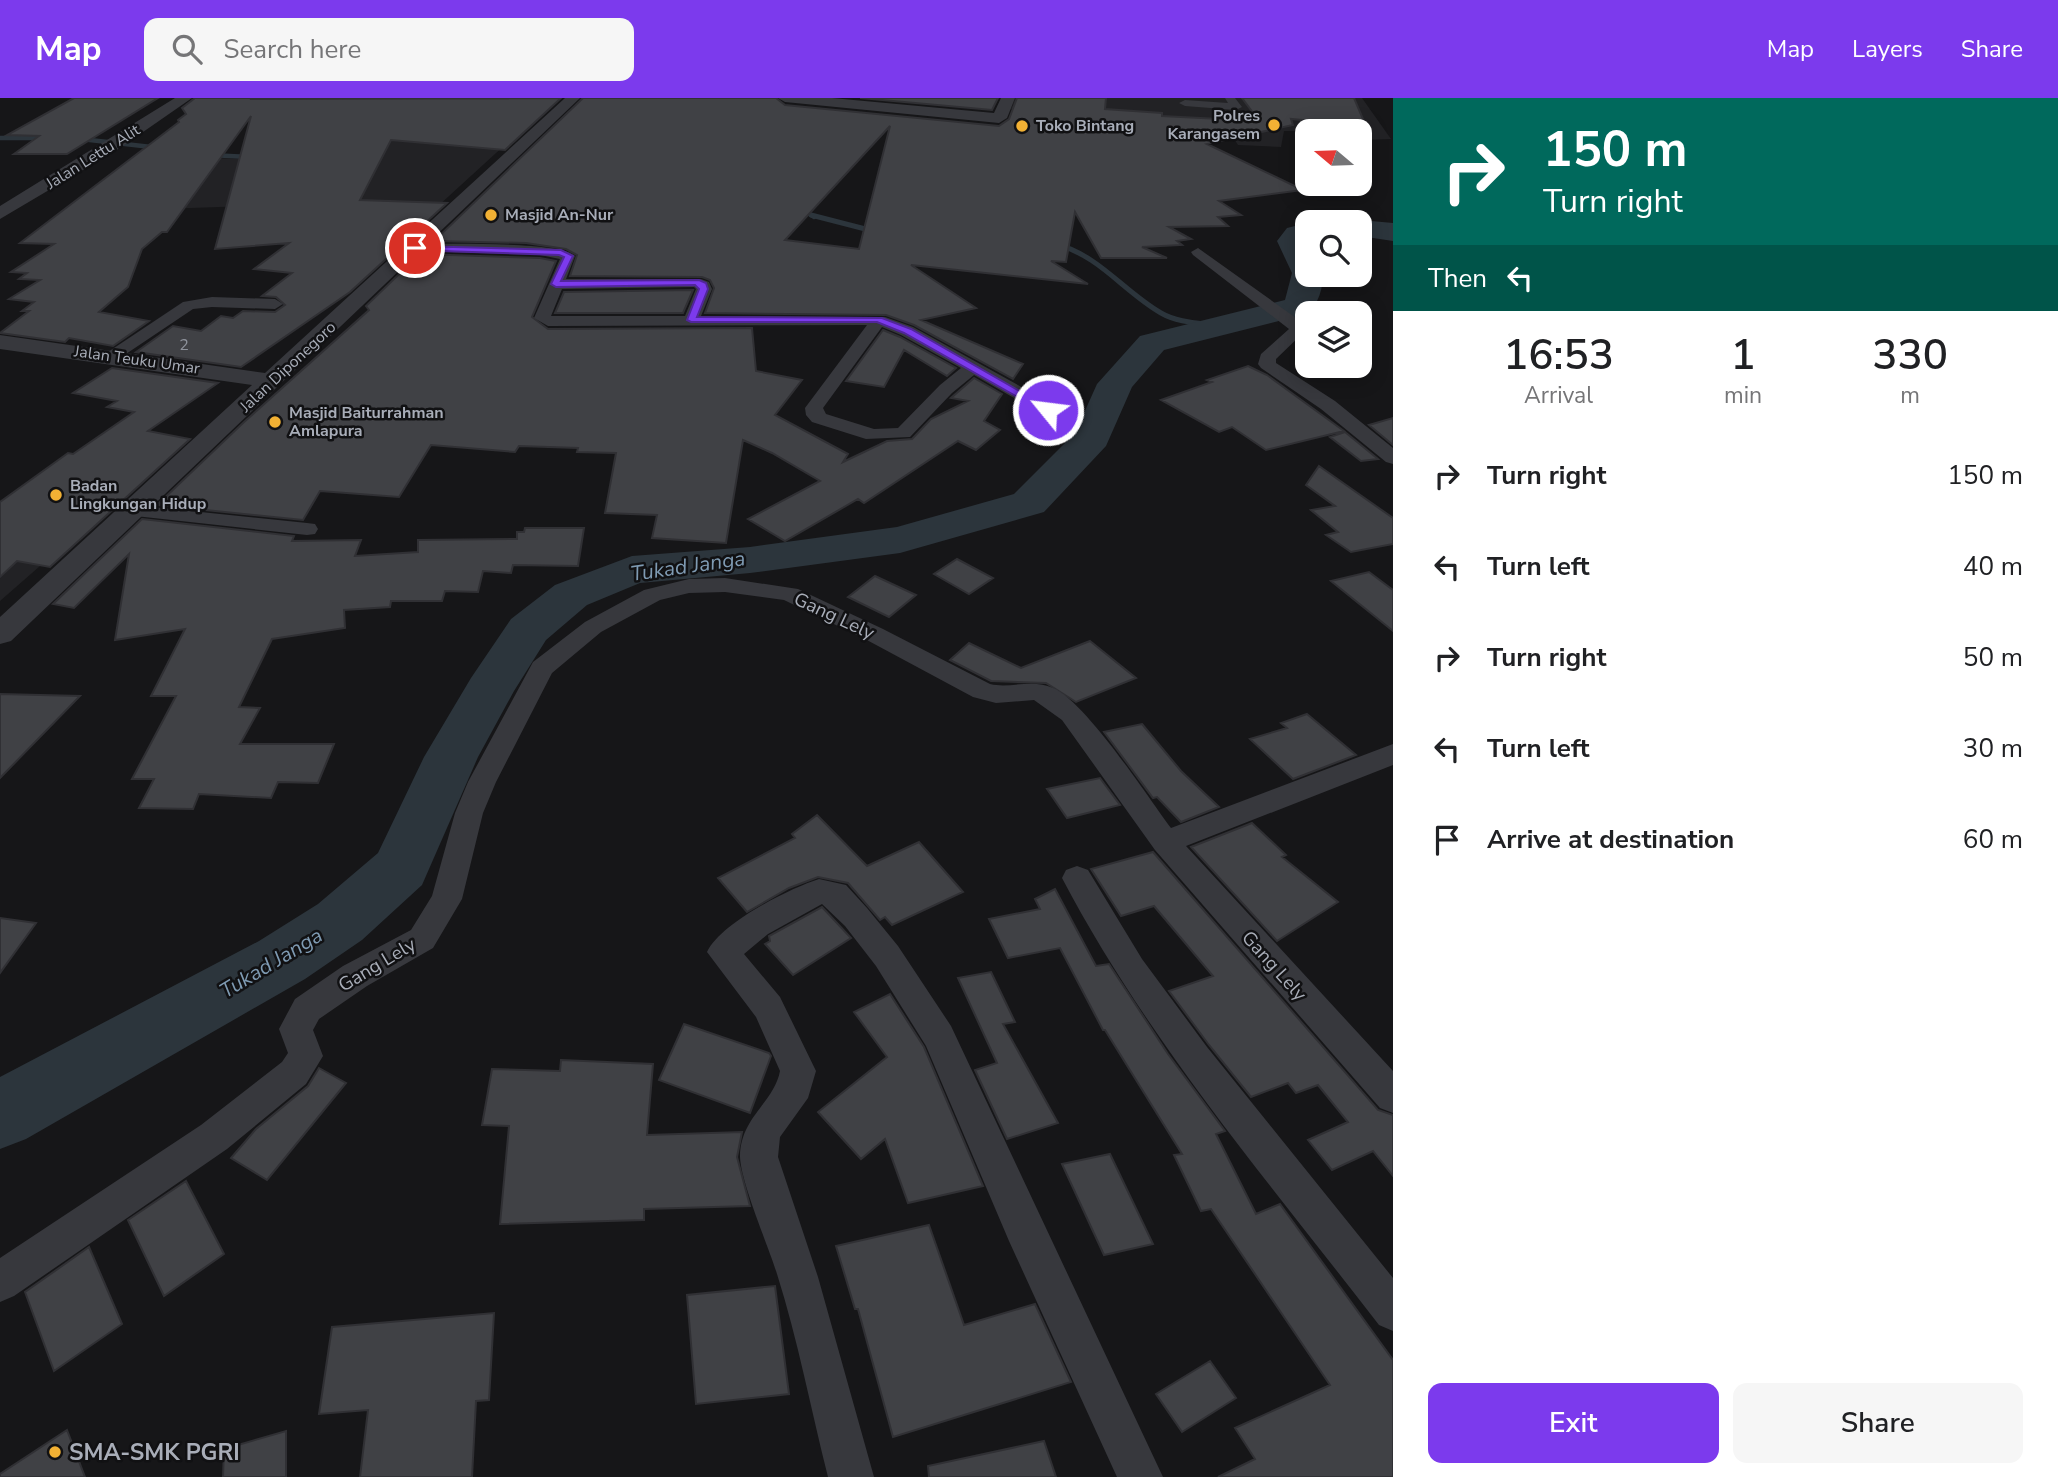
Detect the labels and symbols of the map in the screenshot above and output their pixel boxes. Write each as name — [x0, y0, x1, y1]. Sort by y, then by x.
place label: Polres Karangasem — [1167, 105, 1260, 145]
place label: Toko Bintang — [1036, 115, 1134, 137]
marker: Polres Karangasem — [1266, 117, 1282, 133]
marker: Toko Bintang — [1014, 118, 1030, 134]
street label: Jalan Lettu Alit — [41, 119, 145, 195]
north arrow — [1295, 119, 1372, 196]
place label: Masjid An-Nur — [505, 204, 614, 226]
marker: Masjid An-Nur — [483, 207, 499, 223]
pin — [385, 218, 445, 278]
street label: Jalan Diponegoro — [234, 317, 341, 418]
house number: 2 — [179, 334, 189, 356]
street label: Jalan Teuku Umar — [72, 340, 201, 380]
position arrow — [1011, 373, 1085, 447]
place label: Masjid Baiturrahman Amlapura — [289, 402, 444, 442]
marker: Masjid Baiturrahman Amlapura — [267, 414, 283, 430]
place label: Badan Lingkungan Hidup — [70, 475, 206, 515]
marker: Badan Lingkungan Hidup — [48, 487, 64, 503]
water label: Tukad Janga — [629, 544, 747, 588]
street label: Gang Lely — [789, 586, 879, 646]
water label: Tukad Janga — [214, 921, 328, 1005]
street label: Gang Lely — [1236, 925, 1313, 1007]
street label: Gang Lely — [333, 932, 421, 998]
place label: SMA-SMK PGRI — [69, 1437, 240, 1468]
marker: SMA-SMK PGRI — [47, 1444, 63, 1460]

